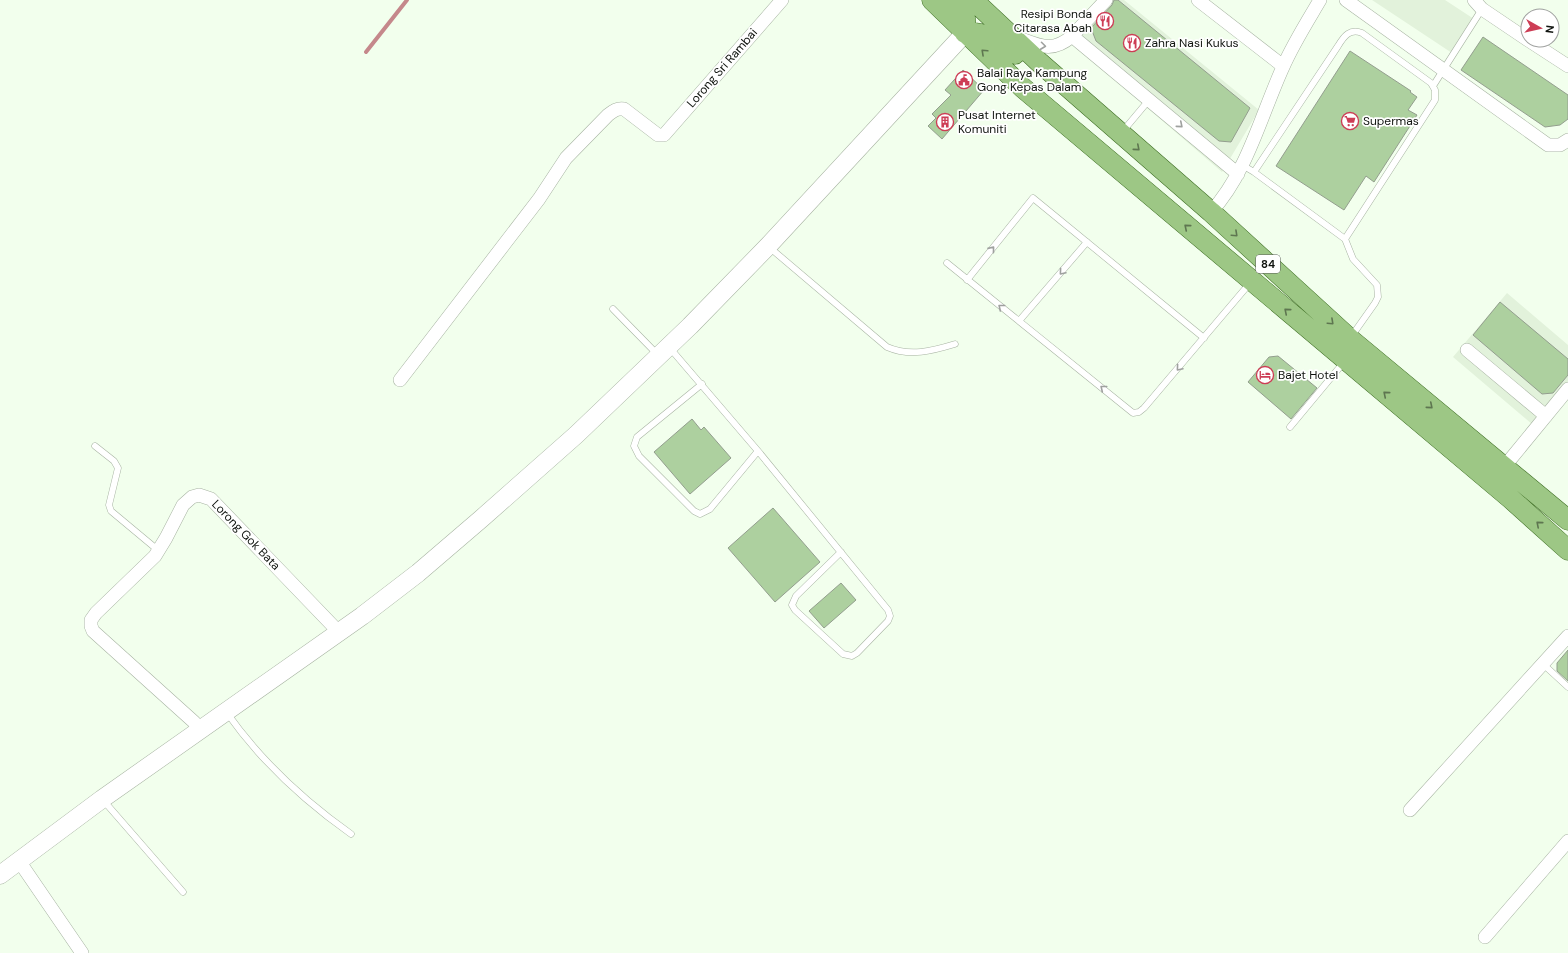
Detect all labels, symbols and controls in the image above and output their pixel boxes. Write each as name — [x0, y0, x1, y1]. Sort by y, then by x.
place label: Resipi Bonda Citarasa Abah — [1014, 6, 1092, 36]
north arrow — [1520, 8, 1560, 48]
restaurant icon: Resipi Bonda Citarasa Abah — [1095, 11, 1115, 31]
text: N — [1542, 24, 1557, 34]
street label: Lorong Sri Rambai — [683, 25, 761, 111]
restaurant icon: Zahra Nasi Kukus — [1122, 33, 1142, 53]
place label: Zahra Nasi Kukus — [1145, 35, 1239, 51]
one-way arrow — [1040, 41, 1046, 50]
one-way arrow — [981, 49, 989, 56]
place label: Balai Raya Kampung Gong Kepas Dalam — [977, 65, 1088, 95]
public building icon: Balai Raya Kampung Gong Kepas Dalam — [954, 70, 974, 90]
place label: Pusat Internet Komuniti — [958, 107, 1036, 137]
supermarket icon: Supermas — [1340, 111, 1360, 131]
building icon: Pusat Internet Komuniti — [935, 112, 955, 132]
place label: Supermas — [1363, 113, 1419, 129]
one-way arrow — [1175, 121, 1182, 128]
one-way arrow — [1133, 143, 1140, 150]
one-way arrow — [1185, 224, 1192, 231]
one-way arrow — [1230, 229, 1238, 236]
one-way arrow — [987, 247, 994, 254]
road number: 84 — [1256, 255, 1280, 273]
one-way arrow — [1059, 267, 1066, 274]
one-way arrow — [999, 304, 1006, 311]
one-way arrow — [1284, 308, 1292, 315]
one-way arrow — [1326, 317, 1334, 324]
one-way arrow — [1176, 363, 1183, 370]
hotel icon: Bajet Hotel — [1255, 365, 1275, 385]
place label: Bajet Hotel — [1278, 367, 1338, 383]
one-way arrow — [1100, 386, 1107, 393]
one-way arrow — [1384, 392, 1391, 399]
one-way arrow — [1425, 401, 1433, 408]
street label: Lorong Gok Bata — [208, 497, 284, 573]
one-way arrow — [1536, 521, 1543, 528]

